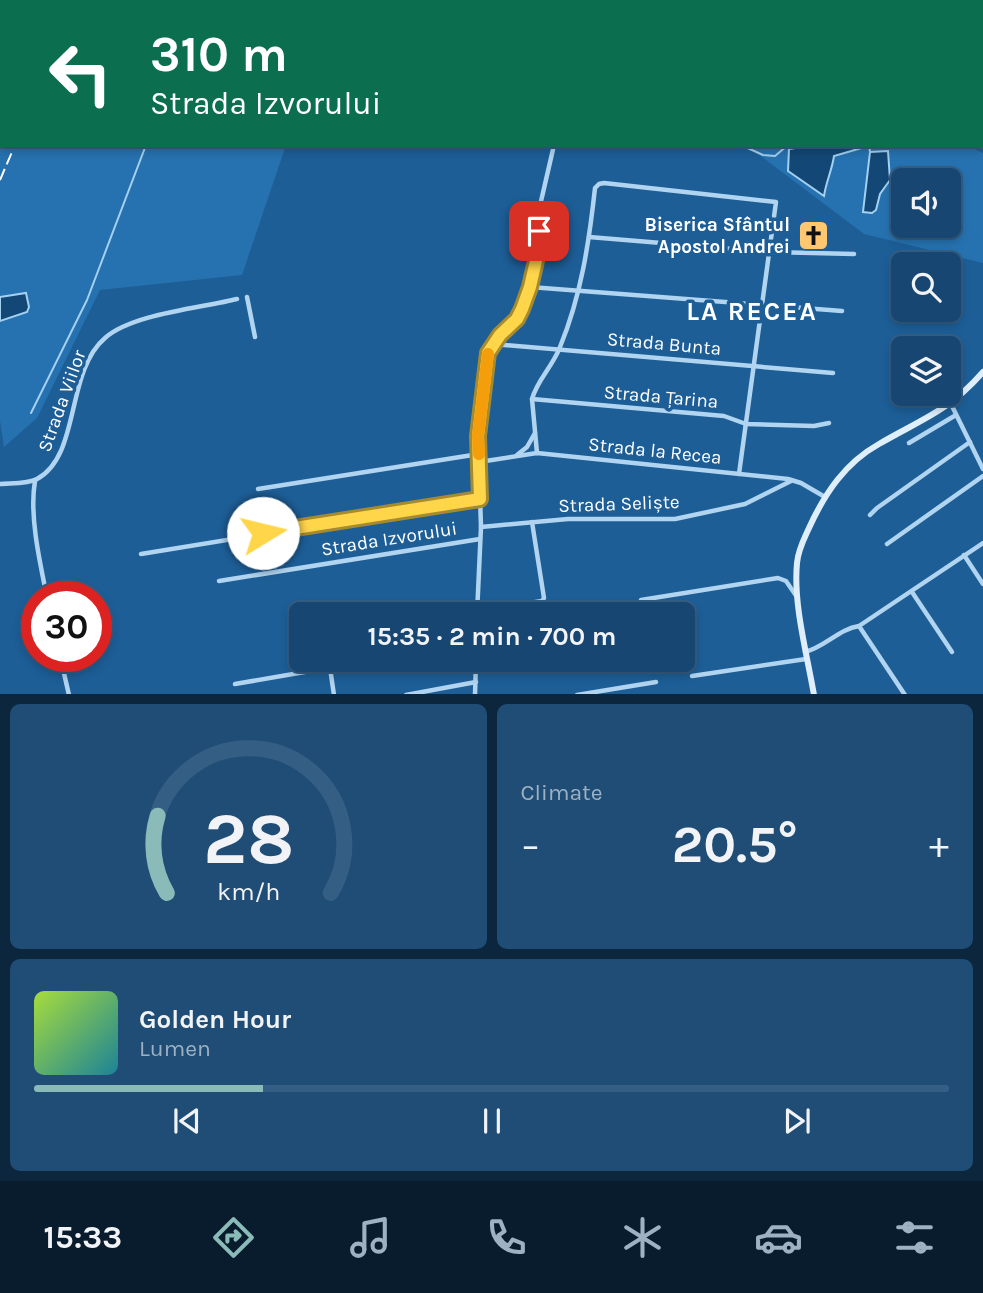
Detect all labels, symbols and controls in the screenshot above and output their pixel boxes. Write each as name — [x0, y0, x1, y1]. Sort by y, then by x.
text: 310 m — [150, 26, 288, 83]
icon: left — [35, 28, 126, 119]
text: Strada Izvorului — [150, 85, 381, 122]
map controls — [891, 168, 961, 406]
button: sound — [891, 168, 961, 238]
pin — [509, 201, 569, 261]
icon: arrive — [520, 212, 558, 250]
place label: Biserica Sfântul Apostol Andrei — [644, 214, 790, 258]
church icon: Biserica Sfântul Apostol Andrei — [796, 219, 830, 253]
button: search — [891, 252, 961, 322]
district label: LA RECEA — [686, 296, 818, 327]
street label: Strada Bunta — [606, 328, 722, 360]
button: layers — [891, 336, 961, 406]
street label: Strada Viilor — [33, 347, 91, 455]
street label: Strada Țarina — [603, 381, 719, 413]
street label: Strada la Recea — [587, 433, 723, 469]
street label: Strada Seliște — [558, 491, 680, 517]
position arrow — [226, 496, 300, 570]
street label: Strada Izvorului — [319, 517, 459, 561]
speed limit sign: 30 — [21, 581, 112, 672]
text: 15:35 · 2 min · 700 m — [368, 621, 617, 652]
text: Climate — [521, 779, 603, 806]
text: 28 — [203, 796, 294, 881]
text: 20.5° — [672, 814, 798, 875]
text: − — [521, 823, 540, 868]
text: + — [929, 823, 949, 868]
text: km/h — [217, 876, 280, 905]
text: Golden Hour — [139, 1004, 291, 1035]
text: Lumen — [139, 1035, 211, 1062]
icon: previous — [168, 1102, 206, 1140]
icon: pause — [473, 1102, 511, 1140]
icon: next — [778, 1102, 816, 1140]
icon: directions — [209, 1213, 258, 1262]
icon: music — [346, 1213, 395, 1262]
icon: phone — [482, 1213, 531, 1262]
icon: climate — [618, 1213, 667, 1262]
icon: car — [754, 1213, 803, 1262]
icon: filters — [890, 1213, 939, 1262]
text: 15:33 — [44, 1219, 122, 1256]

